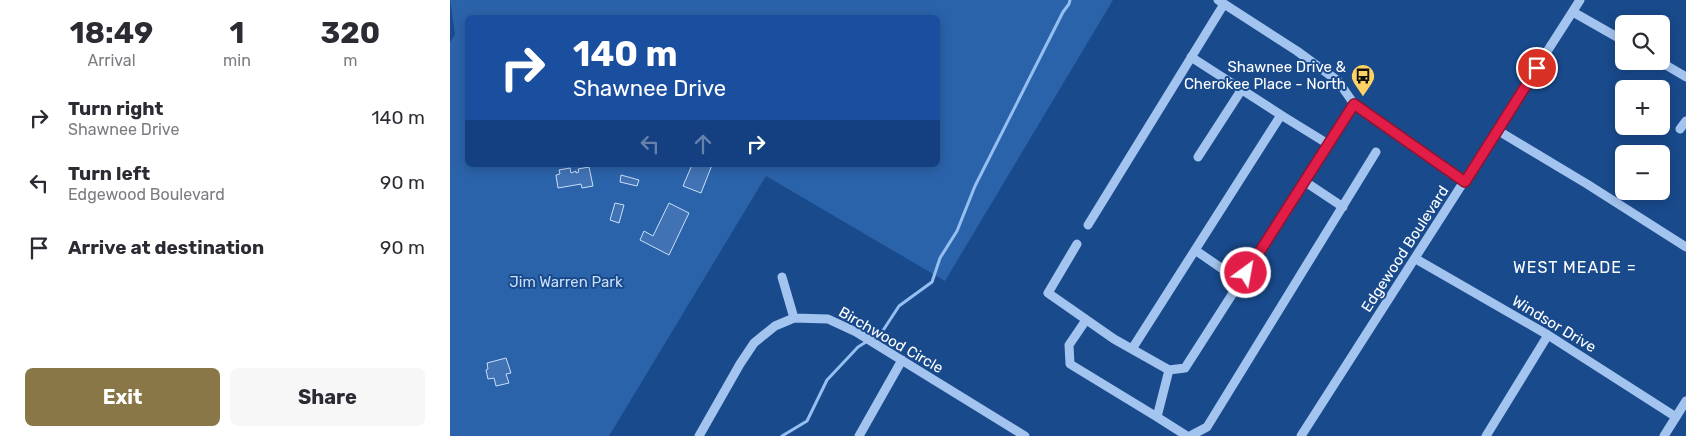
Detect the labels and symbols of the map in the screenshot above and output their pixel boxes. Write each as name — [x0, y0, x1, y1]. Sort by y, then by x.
pin — [1516, 47, 1558, 89]
place label: Shawnee Drive & Cherokee Place - North — [1184, 58, 1347, 93]
bus stop icon: Shawnee Drive & Cherokee Place - North — [1350, 63, 1376, 97]
street label: Edgewood Boulevard — [1357, 182, 1453, 316]
position arrow — [1219, 246, 1271, 298]
district label: WEST MEADE = — [1513, 258, 1637, 277]
park label: Jim Warren Park — [509, 273, 623, 291]
street label: Windsor Drive — [1509, 292, 1599, 356]
street label: Birchwood Circle — [836, 303, 946, 377]

